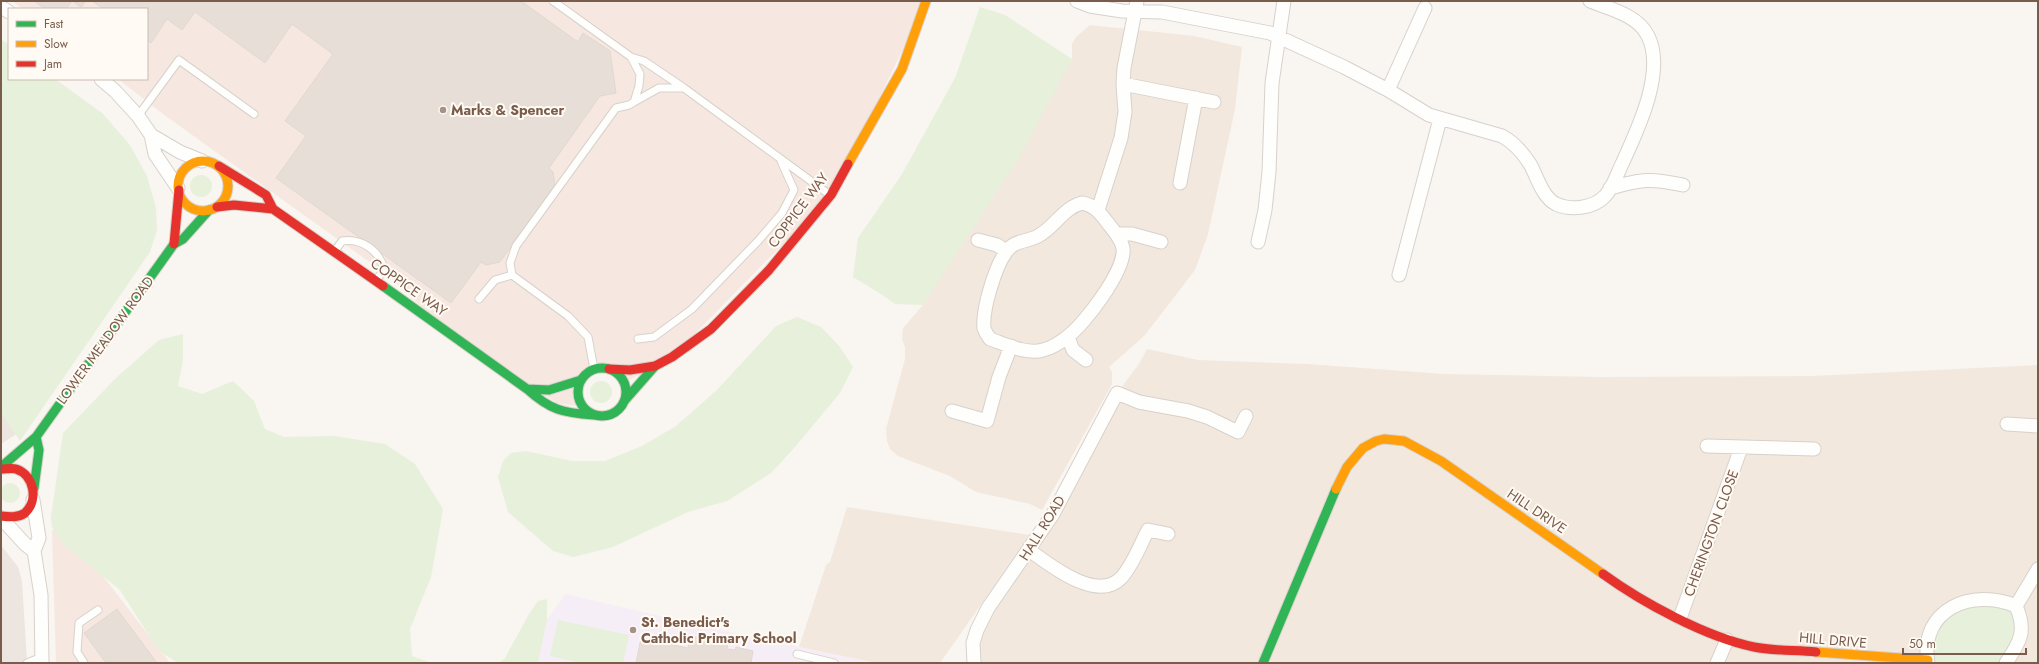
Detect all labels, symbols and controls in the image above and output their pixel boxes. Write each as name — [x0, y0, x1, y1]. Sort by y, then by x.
legend — [8, 8, 148, 80]
text: Fast — [44, 15, 63, 33]
text: Slow — [44, 35, 69, 53]
text: Jam — [42, 55, 62, 73]
place label: Marks & Spencer — [451, 100, 565, 120]
marker: Marks & Spencer — [438, 105, 448, 115]
street label: COPPICE WAY — [763, 168, 833, 252]
street label: COPPICE WAY — [367, 253, 452, 321]
street label: LOWER MEADOW ROAD — [52, 272, 158, 408]
street label: CHERINGTON CLOSE — [1679, 467, 1743, 599]
street label: HILL DRIVE — [1503, 484, 1571, 538]
street label: HALL ROAD — [1014, 492, 1070, 564]
place label: St. Benedict's Catholic Primary School — [641, 612, 796, 648]
marker: St. Benedict's Catholic Primary School — [628, 625, 638, 635]
street label: HILL DRIVE — [1798, 627, 1868, 653]
scale bar — [1903, 630, 2026, 656]
text: 50 m — [1909, 635, 1936, 653]

